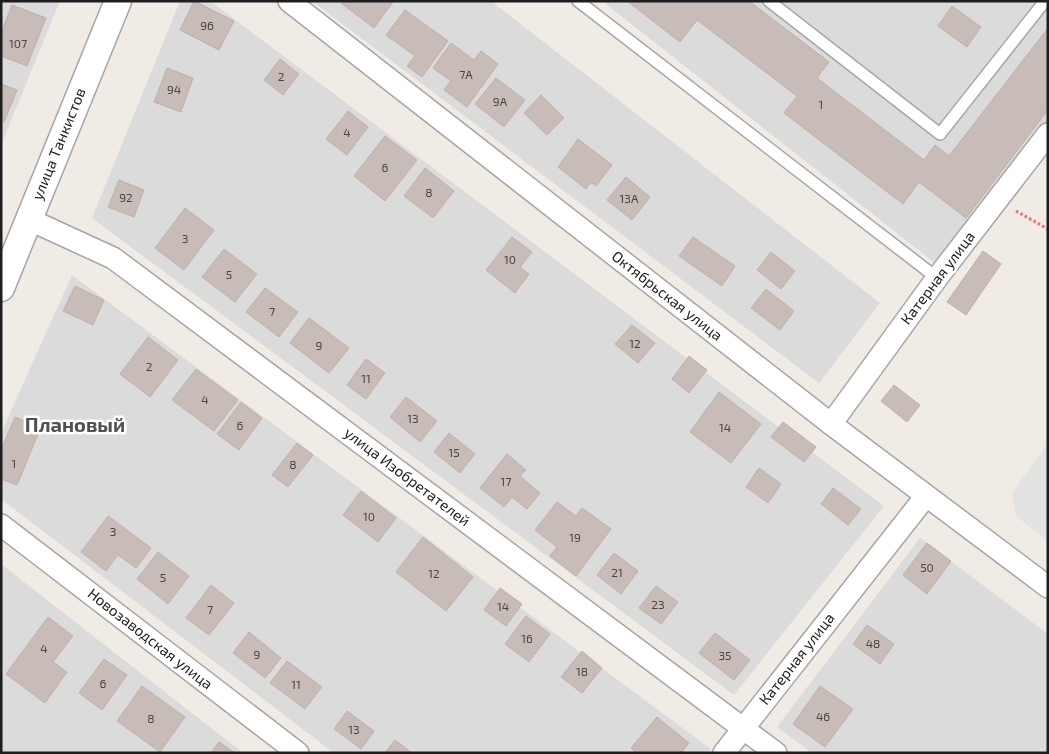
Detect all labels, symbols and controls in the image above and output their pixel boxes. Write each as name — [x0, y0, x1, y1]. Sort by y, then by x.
house number: 96 — [200, 18, 214, 32]
house number: 107 — [9, 36, 27, 50]
house number: 7А — [459, 67, 473, 81]
house number: 2 — [278, 69, 285, 83]
house number: 94 — [167, 82, 181, 96]
street label: улица Танкистов — [27, 85, 90, 203]
house number: 9А — [493, 94, 508, 108]
house number: 1 — [819, 97, 823, 111]
house number: 4 — [343, 125, 351, 139]
house number: 6 — [382, 160, 389, 174]
house number: 8 — [425, 185, 433, 199]
house number: 92 — [119, 190, 133, 204]
house number: 13А — [620, 191, 639, 205]
street label: Катерная улица — [896, 227, 979, 328]
house number: 3 — [182, 231, 188, 245]
street label: Октябрьская улица — [608, 246, 727, 345]
house number: 10 — [504, 252, 516, 266]
house number: 5 — [226, 267, 232, 281]
house number: 7 — [269, 304, 275, 318]
house number: 12 — [629, 336, 641, 350]
house number: 9 — [316, 338, 323, 352]
house number: 2 — [146, 359, 153, 373]
house number: 11 — [361, 371, 371, 385]
house number: 4 — [201, 392, 209, 406]
house number: 13 — [407, 411, 419, 425]
district label: Плановый — [25, 412, 125, 436]
house number: 6 — [237, 418, 244, 432]
house number: 14 — [719, 420, 731, 434]
street label: улица Изобретателей — [340, 423, 474, 530]
house number: 15 — [448, 445, 460, 459]
house number: 1 — [12, 456, 16, 470]
house number: 8 — [289, 457, 297, 471]
house number: 17 — [501, 474, 511, 488]
house number: 10 — [363, 509, 375, 523]
house number: 3 — [110, 524, 116, 538]
house number: 19 — [569, 530, 581, 544]
house number: 50 — [920, 560, 934, 574]
house number: 21 — [611, 565, 623, 579]
house number: 12 — [428, 566, 440, 580]
house number: 5 — [160, 570, 166, 584]
street label: Новозаводская улица — [84, 584, 217, 693]
house number: 23 — [651, 597, 665, 611]
house number: 14 — [497, 599, 509, 613]
house number: 7 — [207, 602, 213, 616]
street label: Катерная улица — [755, 609, 838, 709]
house number: 16 — [521, 631, 533, 645]
house number: 48 — [866, 636, 880, 650]
house number: 4 — [40, 641, 48, 655]
house number: 9 — [254, 647, 261, 661]
house number: 35 — [718, 648, 732, 662]
house number: 18 — [576, 664, 588, 678]
house number: 6 — [100, 676, 107, 690]
house number: 11 — [291, 677, 301, 691]
house number: 46 — [816, 709, 830, 723]
house number: 8 — [147, 711, 155, 725]
house number: 13 — [348, 722, 360, 736]

